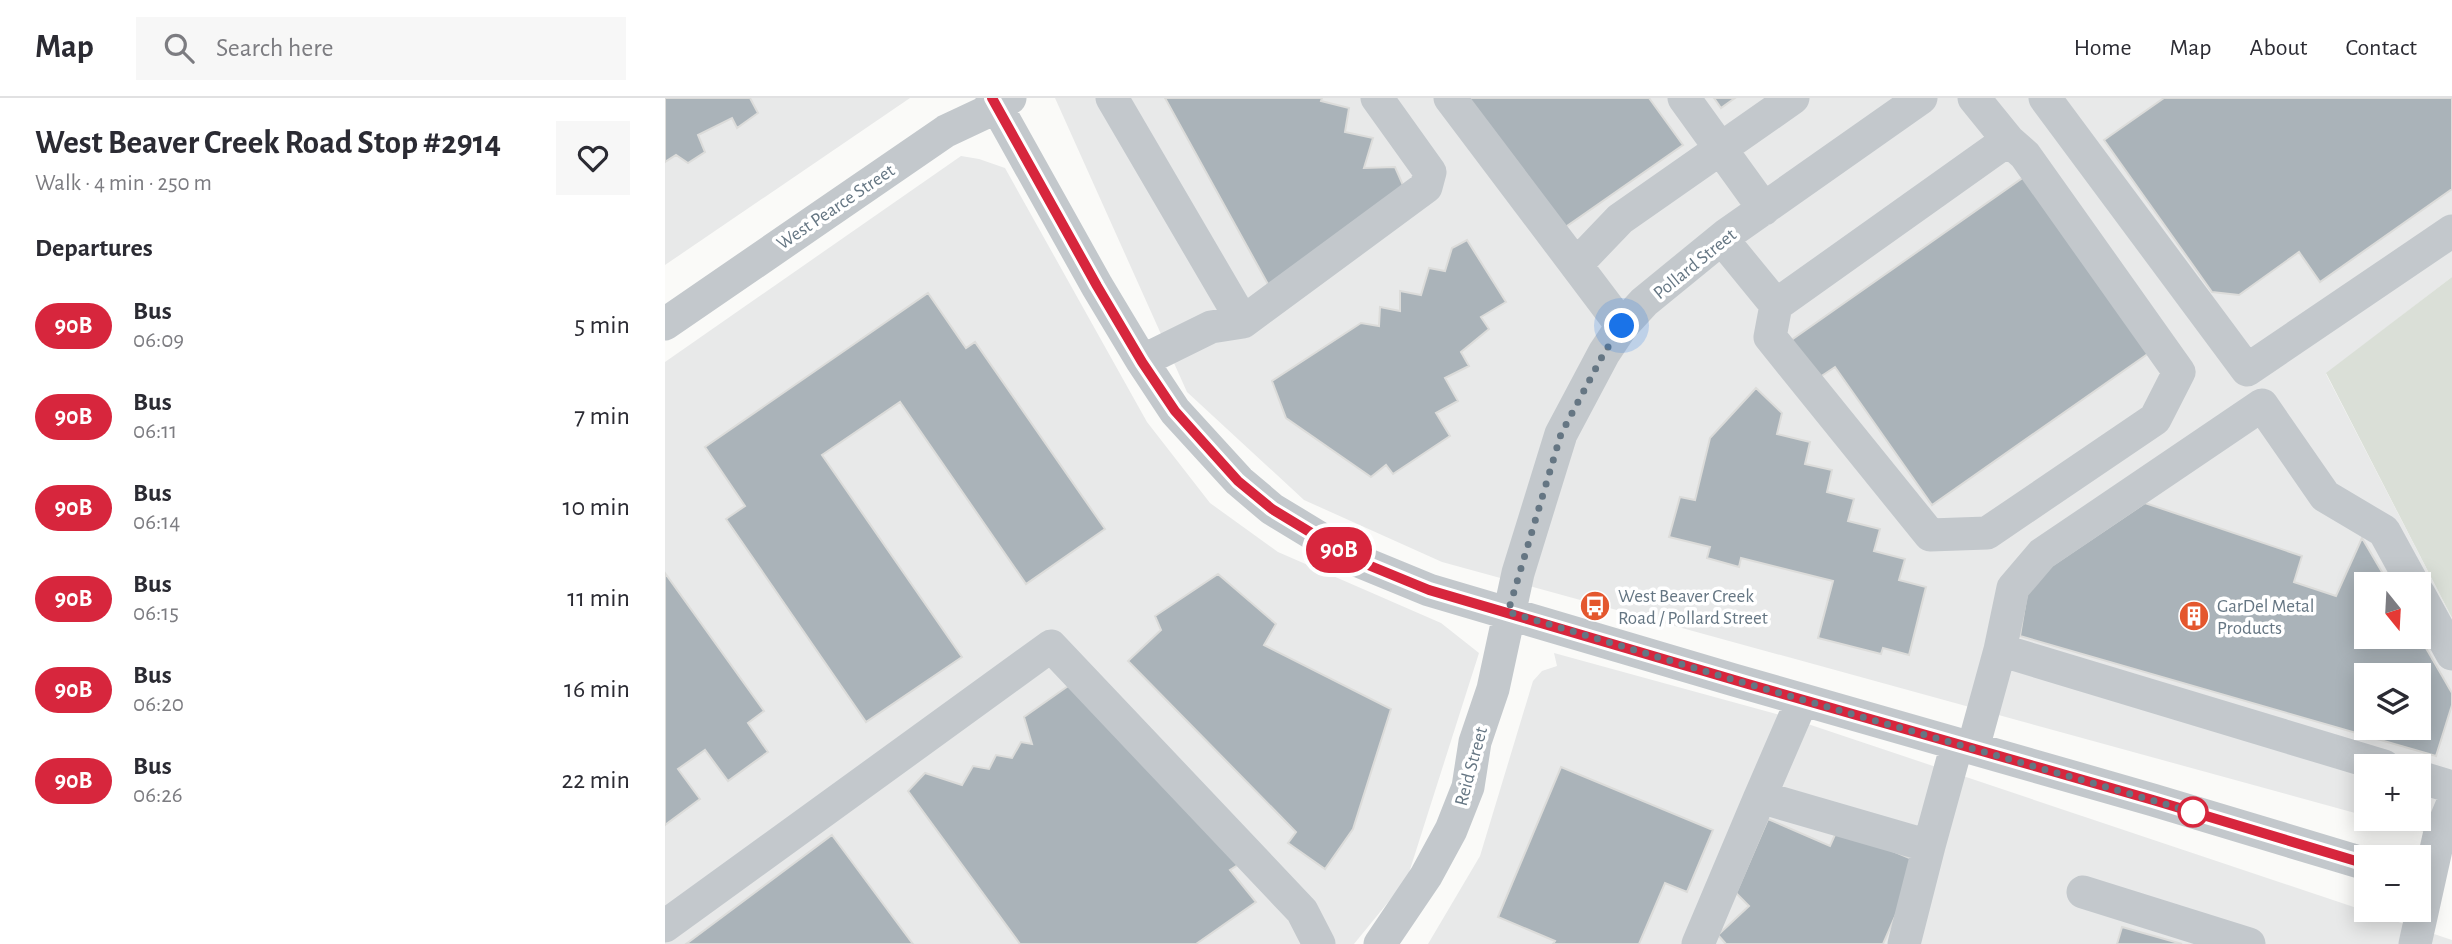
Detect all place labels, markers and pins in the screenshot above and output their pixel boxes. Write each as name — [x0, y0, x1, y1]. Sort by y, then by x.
place label: West Beaver Creek Road / Pollard Street — [1618, 587, 1768, 628]
bus stop icon: West Beaver Creek Road / Pollard Street — [1578, 589, 1612, 623]
place label: GarDel Metal Products — [2217, 597, 2315, 638]
building icon: GarDel Metal Products — [2177, 599, 2211, 633]
unlabelled marker — [2178, 797, 2208, 827]

